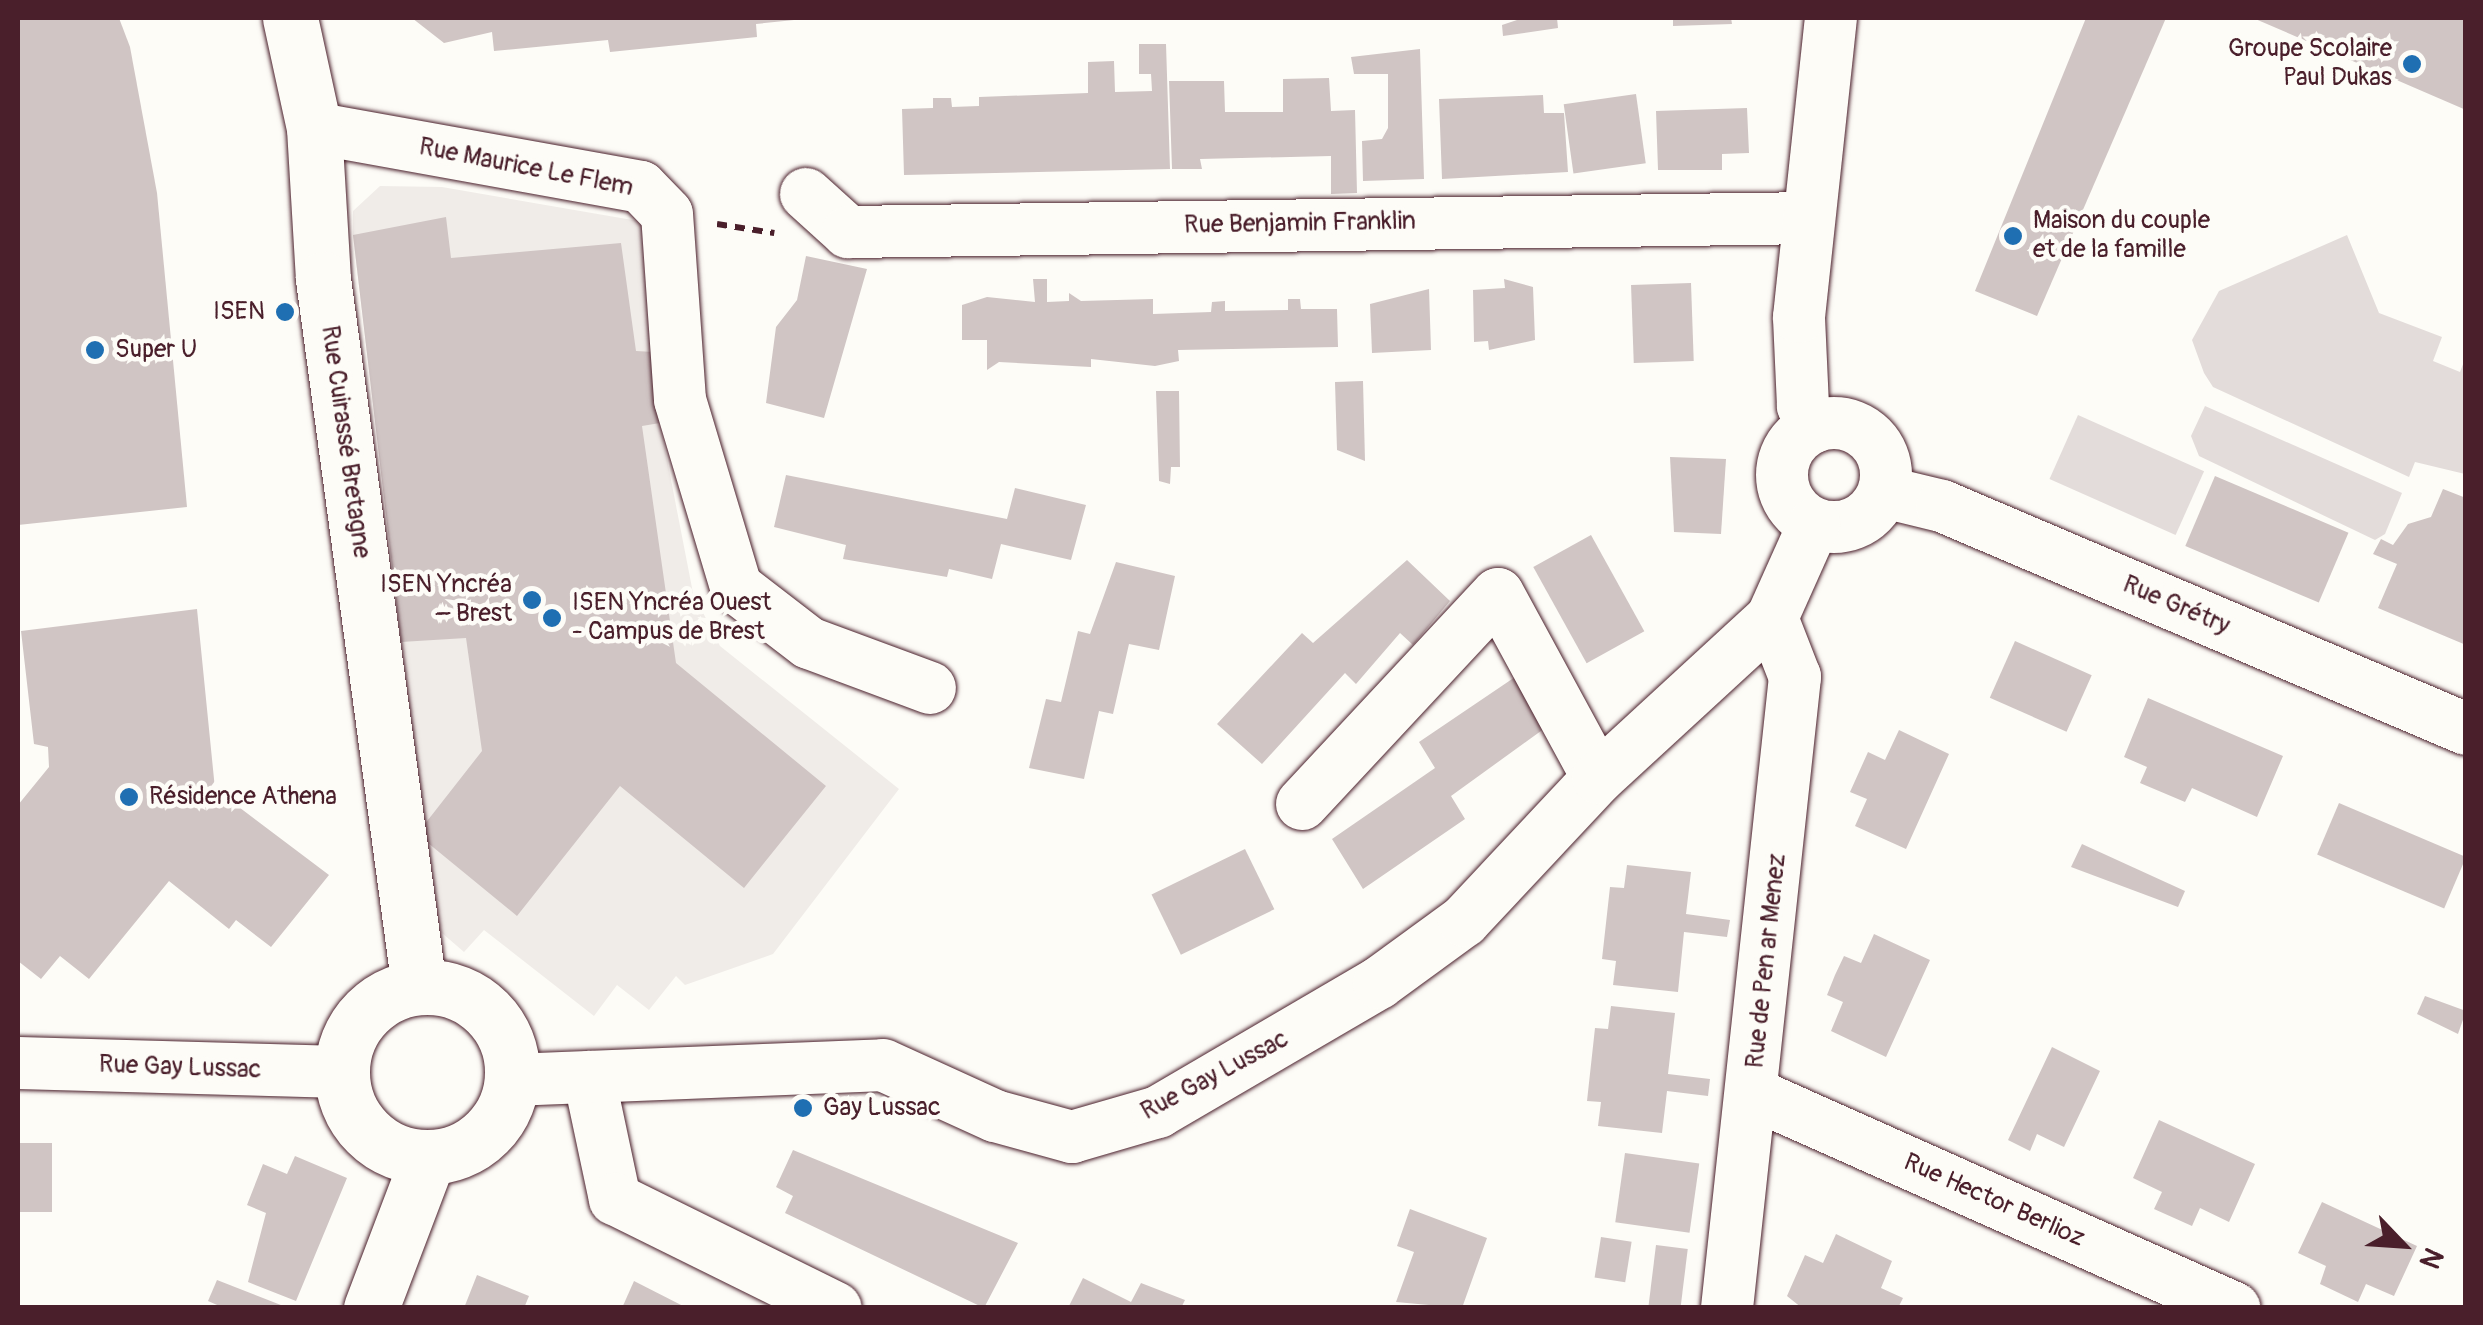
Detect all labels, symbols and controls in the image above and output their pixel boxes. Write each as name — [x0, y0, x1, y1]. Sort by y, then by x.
place label: Groupe Scolaire Paul Dukas — [2228, 35, 2392, 94]
marker: Groupe Scolaire Paul Dukas — [2401, 53, 2423, 75]
street label: Rue Maurice Le Flem — [416, 133, 636, 203]
street label: Rue Benjamin Franklin — [1184, 207, 1416, 241]
place label: Maison du couple et de la famille — [2033, 207, 2210, 266]
marker: Maison du couple et de la famille — [2002, 225, 2024, 247]
place label: ISEN — [213, 297, 265, 327]
marker: ISEN — [274, 301, 296, 323]
street label: Rue Cuirassé Bretagne — [314, 324, 376, 560]
place label: Super U — [115, 335, 197, 365]
marker: Super U — [84, 339, 106, 361]
street label: Rue Grétry — [2118, 570, 2234, 642]
place label: ISEN Yncréa – Brest — [380, 571, 512, 630]
marker: ISEN Yncréa – Brest — [521, 589, 543, 611]
place label: ISEN Yncréa Ouest - Campus de Brest — [572, 589, 771, 648]
marker: ISEN Yncréa Ouest - Campus de Brest — [541, 607, 563, 629]
place label: Résidence Athena — [149, 782, 337, 812]
marker: Résidence Athena — [118, 786, 140, 808]
street label: Rue de Pen ar Menez — [1741, 852, 1793, 1070]
street label: Rue Gay Lussac — [1136, 1025, 1294, 1127]
street label: Rue Gay Lussac — [98, 1050, 262, 1086]
place label: Gay Lussac — [823, 1093, 941, 1123]
marker: Gay Lussac — [792, 1097, 814, 1119]
street label: Rue Hector Berlioz — [1899, 1148, 2089, 1254]
north arrow — [2353, 1195, 2453, 1295]
text: N — [2411, 1242, 2451, 1274]

